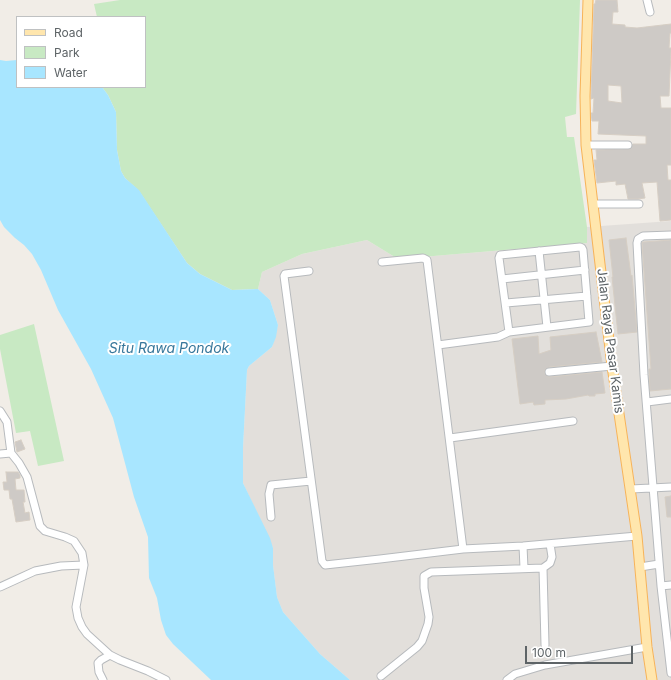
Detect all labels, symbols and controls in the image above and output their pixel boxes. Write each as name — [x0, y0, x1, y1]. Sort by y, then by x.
legend — [16, 16, 146, 88]
text: Road — [54, 25, 83, 40]
text: Park — [54, 45, 80, 60]
text: Water — [54, 65, 87, 80]
street label: Jalan Raya Pasar Kamis — [593, 268, 627, 414]
water label: Situ Rawa Pondok — [109, 341, 229, 357]
scale bar — [527, 638, 635, 664]
text: 100 m — [532, 645, 566, 660]

